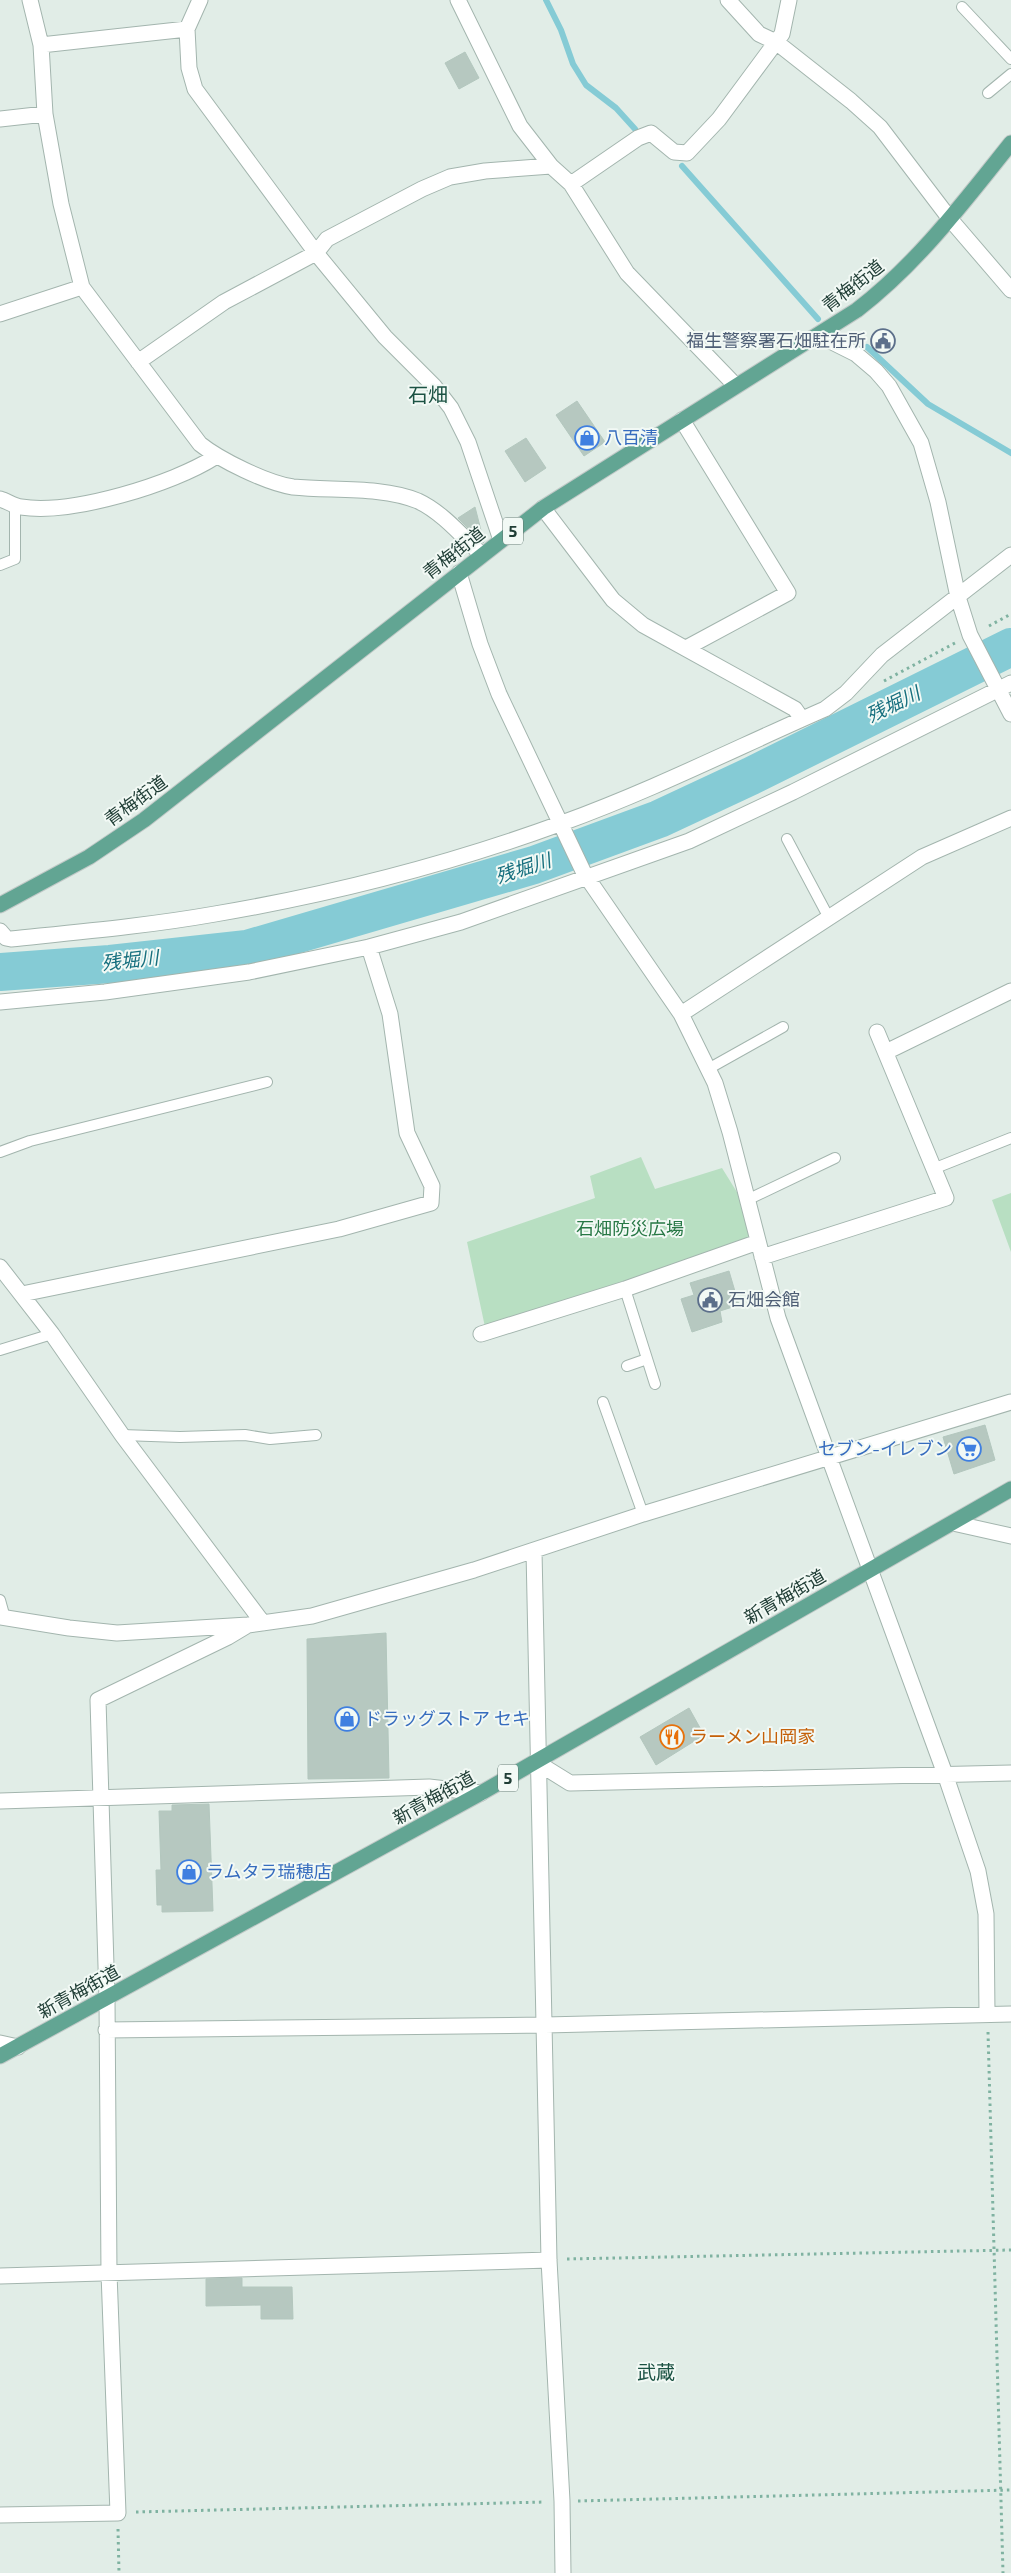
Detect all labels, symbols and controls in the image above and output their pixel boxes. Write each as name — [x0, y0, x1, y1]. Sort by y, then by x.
street label: 青梅街道 — [817, 254, 888, 316]
public building icon: 福生警察署石畑駐在所 — [870, 328, 896, 354]
place label: 福生警察署石畑駐在所 — [686, 329, 866, 351]
district label: 石畑 — [408, 382, 448, 406]
shop icon: 八百清 — [574, 425, 600, 451]
place label: 八百清 — [604, 426, 658, 448]
road number: 5 — [503, 518, 523, 544]
street label: 青梅街道 — [418, 521, 489, 583]
water label: 残堀川 — [862, 680, 925, 726]
street label: 青梅街道 — [100, 770, 171, 830]
water label: 残堀川 — [492, 847, 555, 887]
water label: 残堀川 — [100, 945, 161, 974]
park label: 石畑防災広場 — [576, 1217, 684, 1239]
public building icon: 石畑会館 — [697, 1287, 723, 1313]
place label: 石畑会館 — [728, 1288, 800, 1310]
supermarket icon: セブン-イレブン — [956, 1436, 982, 1462]
place label: セブン-イレブン — [818, 1437, 952, 1459]
street label: 新青梅街道 — [740, 1564, 829, 1628]
shop icon: ドラッグストア セキ — [334, 1706, 360, 1732]
place label: ドラッグストア セキ — [364, 1707, 530, 1729]
restaurant icon: ラーメン山岡家 — [659, 1724, 685, 1750]
place label: ラーメン山岡家 — [690, 1725, 815, 1747]
road number: 5 — [498, 1765, 518, 1792]
street label: 新青梅街道 — [389, 1766, 478, 1829]
shop icon: ラムタラ瑞穂店 — [176, 1859, 202, 1885]
place label: ラムタラ瑞穂店 — [206, 1860, 331, 1882]
street label: 新青梅街道 — [34, 1960, 123, 2023]
district label: 武蔵 — [637, 2360, 675, 2383]

